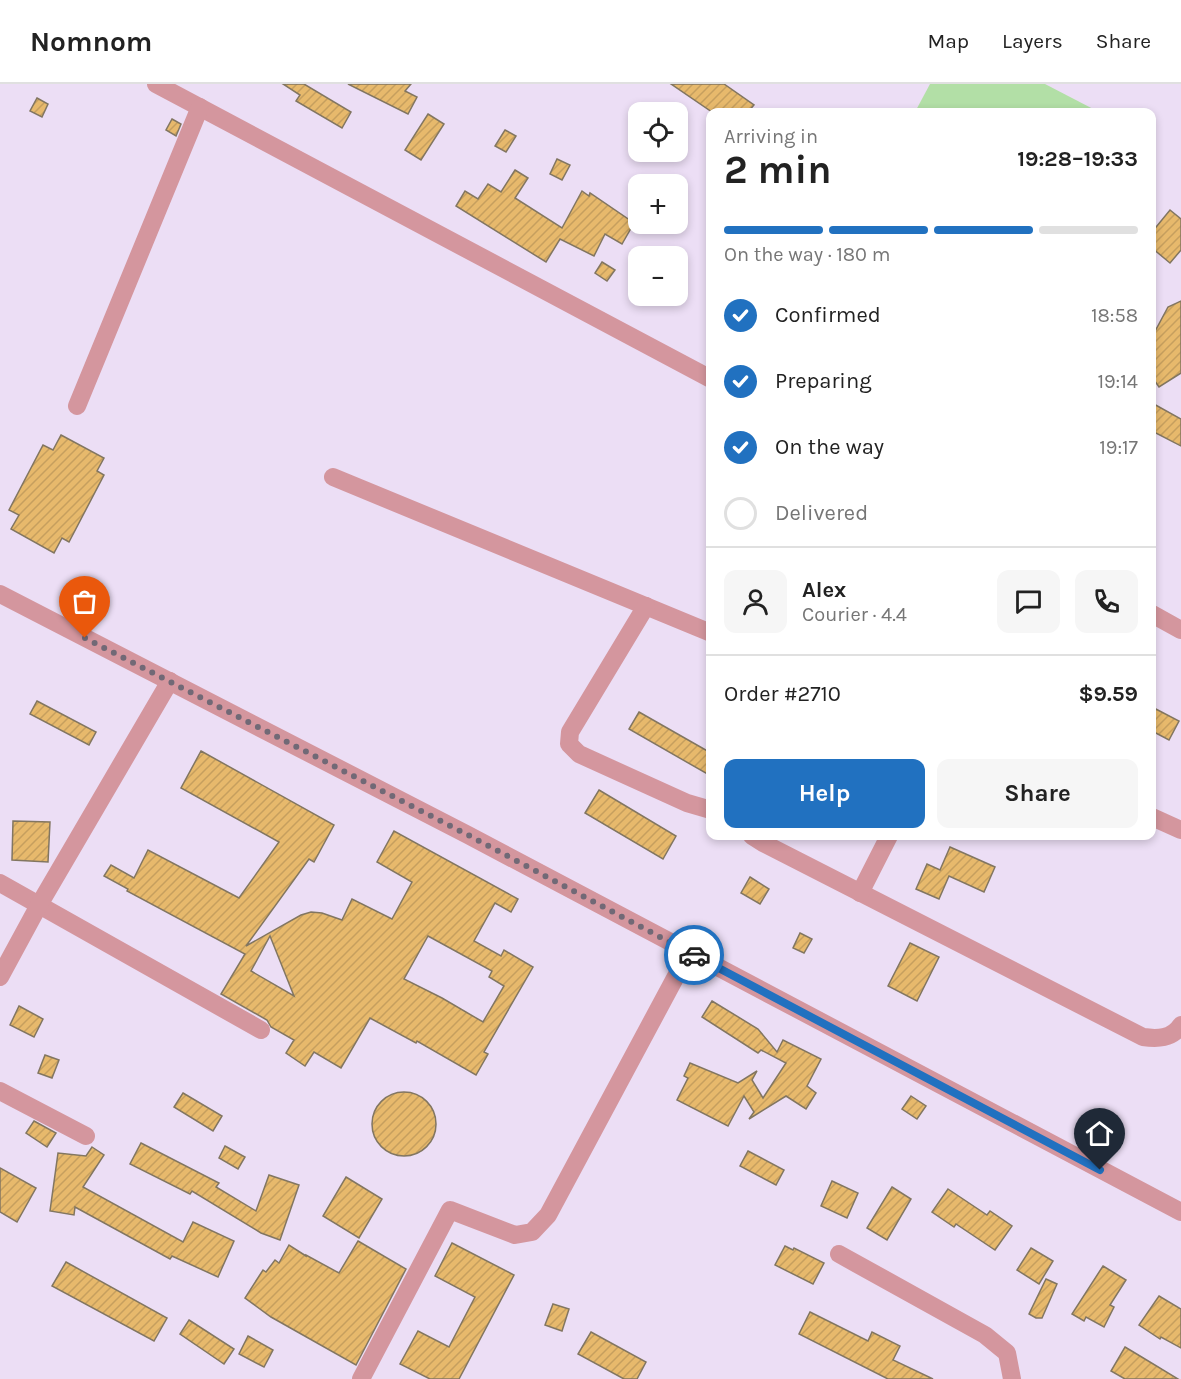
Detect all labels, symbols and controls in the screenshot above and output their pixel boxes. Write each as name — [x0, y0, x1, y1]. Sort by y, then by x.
text: Nomnom — [30, 25, 152, 58]
text: Map — [927, 29, 969, 53]
text: Layers — [1002, 29, 1063, 53]
text: Share — [1096, 29, 1151, 53]
map controls — [628, 102, 688, 306]
button: locate — [628, 102, 688, 162]
text: Arriving in — [724, 125, 818, 148]
text: 19:28–19:33 — [1017, 146, 1138, 172]
text: 2 min — [724, 147, 832, 193]
button: + — [628, 174, 688, 234]
text: On the way · 180 m — [724, 243, 890, 266]
button: − — [628, 246, 688, 306]
icon: check — [724, 299, 757, 332]
text: Confirmed — [775, 302, 881, 328]
text: 18:58 — [1091, 304, 1138, 327]
icon: check — [724, 365, 757, 398]
text: Preparing — [775, 368, 872, 394]
text: 19:14 — [1097, 370, 1138, 393]
icon: check — [724, 431, 757, 464]
text: On the way — [775, 434, 884, 460]
text: 19:17 — [1099, 436, 1138, 459]
text: Delivered — [775, 500, 868, 526]
button: person — [724, 570, 787, 633]
button: chat — [997, 570, 1060, 633]
button: phone — [1075, 570, 1138, 633]
pin — [59, 576, 110, 638]
text: Alex — [802, 577, 846, 603]
icon: bag — [68, 585, 101, 618]
text: Courier · 4.4 — [802, 603, 907, 626]
text: Order #2710 — [724, 681, 841, 707]
text: $9.59 — [1078, 681, 1138, 707]
button: Help — [724, 759, 925, 828]
button: Share — [937, 759, 1138, 828]
courier — [664, 925, 724, 985]
icon: car — [678, 939, 711, 972]
pin — [1074, 1108, 1125, 1170]
icon: home — [1083, 1117, 1116, 1150]

